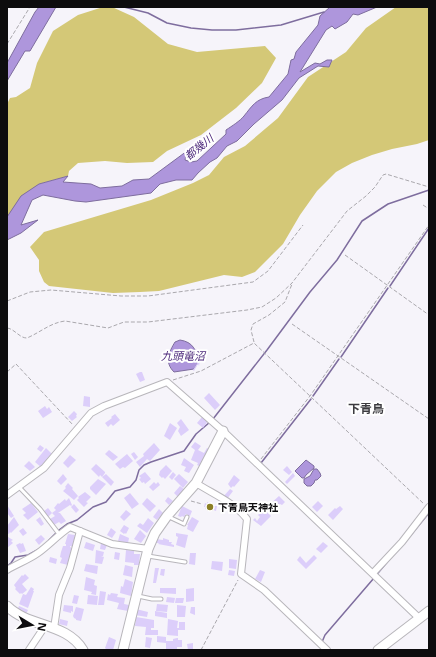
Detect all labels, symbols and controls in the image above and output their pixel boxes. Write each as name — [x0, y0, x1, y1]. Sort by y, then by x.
water label: 都幾川 — [181, 130, 217, 163]
water label: 九頭竜沼 — [161, 348, 207, 363]
district label: 下青鳥 — [348, 400, 384, 417]
place label: 下青鳥天神社 — [218, 500, 279, 514]
marker: 下青鳥天神社 — [205, 502, 215, 512]
north arrow — [12, 605, 52, 645]
text: N — [34, 621, 51, 633]

